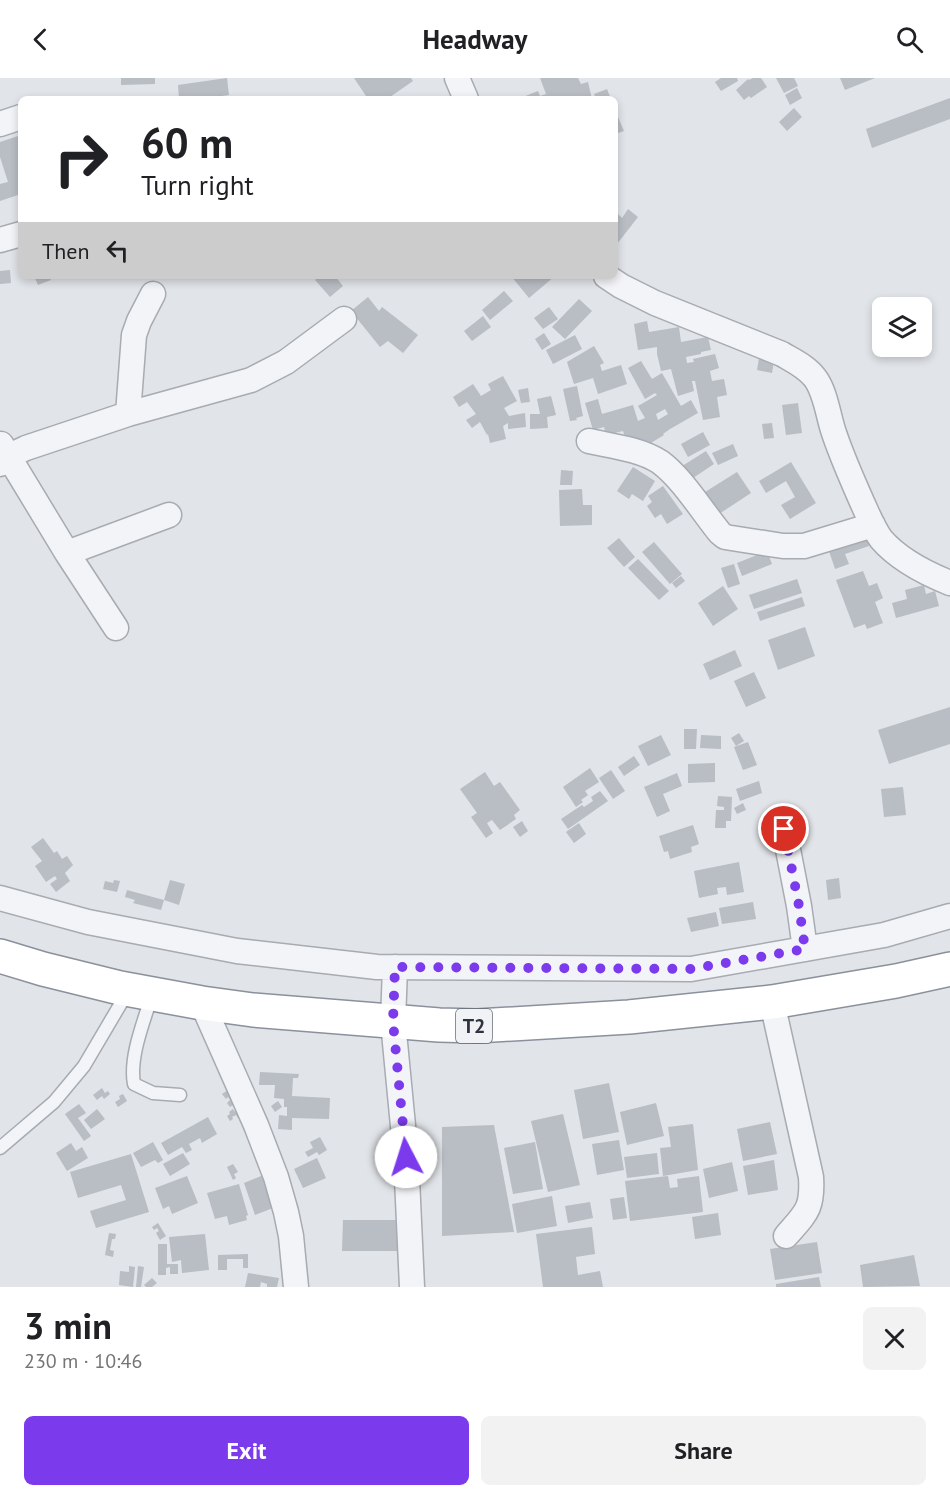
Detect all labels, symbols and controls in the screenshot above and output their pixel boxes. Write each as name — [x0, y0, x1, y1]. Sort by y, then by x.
text: Headway — [422, 22, 528, 56]
icon: back — [24, 23, 57, 56]
icon: search — [893, 23, 926, 56]
text: 60 m — [141, 115, 233, 170]
icon: right — [42, 120, 120, 198]
text: Turn right — [141, 168, 254, 202]
icon: left — [101, 234, 134, 267]
text: Then — [42, 237, 89, 265]
map controls — [872, 297, 932, 357]
button: layers — [872, 297, 932, 357]
pin — [758, 803, 809, 854]
icon: arrive — [767, 812, 800, 845]
road number: T2 — [456, 1009, 492, 1043]
position arrow — [374, 1125, 438, 1189]
text: 3 min — [24, 1302, 112, 1349]
button: close — [863, 1307, 926, 1370]
text: 230 m · 10:46 — [24, 1348, 142, 1374]
button: Exit — [24, 1416, 469, 1485]
button: Share — [481, 1416, 926, 1485]

